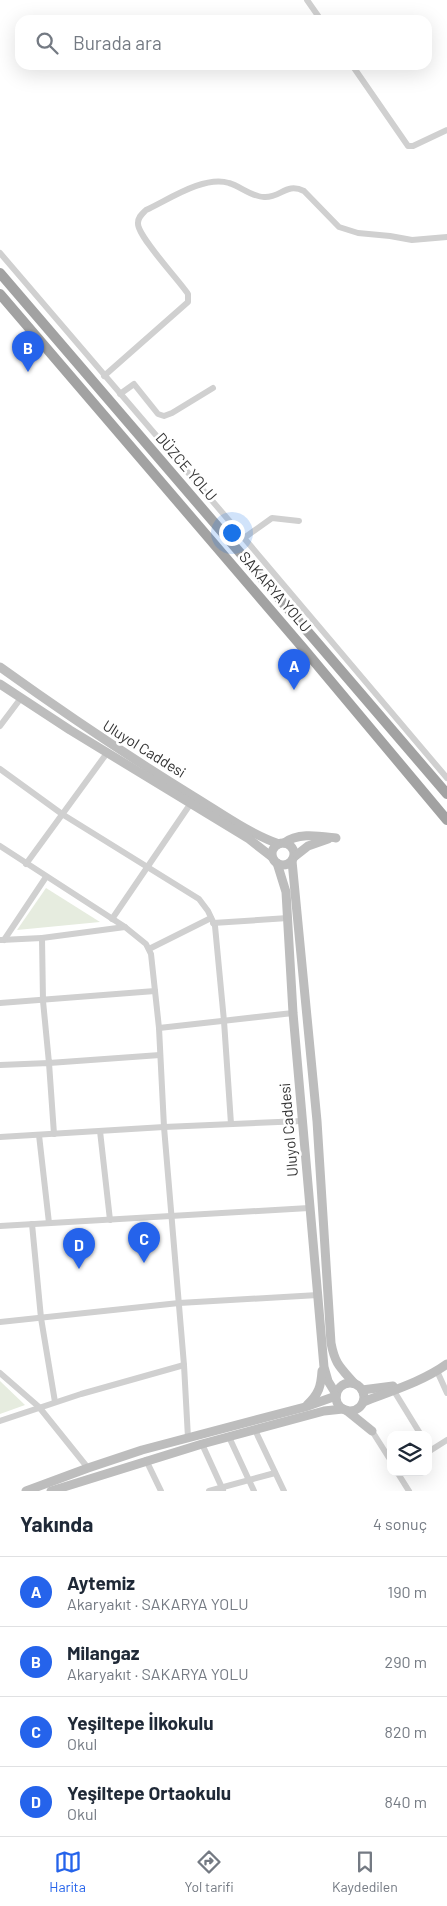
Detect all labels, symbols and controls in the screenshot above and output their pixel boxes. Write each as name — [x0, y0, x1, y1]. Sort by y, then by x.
search box — [15, 15, 432, 70]
icon: search — [33, 29, 61, 57]
text: Burada ara — [73, 31, 162, 54]
pin: B — [12, 331, 44, 372]
street label: DÜZCE YOLU — [152, 429, 221, 504]
your location — [219, 520, 245, 546]
street label: SAKARYA YOLU — [236, 547, 316, 635]
pin: A — [278, 649, 310, 690]
street label: Uluyol Caddesi — [100, 716, 189, 781]
street label: Uluyol Caddesi — [275, 1083, 301, 1178]
pin: C — [128, 1222, 160, 1263]
pin: D — [63, 1228, 95, 1269]
map controls — [387, 1431, 432, 1476]
button: layers — [387, 1431, 432, 1476]
text: Yakında — [20, 1511, 93, 1536]
text: 4 sonuç — [373, 1514, 427, 1533]
text: Aytemiz — [67, 1571, 135, 1594]
text: A — [31, 1582, 41, 1601]
text: 190 m — [388, 1582, 427, 1601]
text: Akaryakıt · SAKARYA YOLU — [67, 1594, 249, 1613]
text: Milangaz — [67, 1641, 140, 1664]
text: B — [31, 1652, 41, 1671]
text: 290 m — [385, 1652, 427, 1671]
text: Akaryakıt · SAKARYA YOLU — [67, 1664, 249, 1683]
text: Yeşiltepe İlkokulu — [67, 1711, 214, 1734]
text: C — [31, 1722, 41, 1741]
text: 820 m — [385, 1722, 427, 1741]
text: Okul — [67, 1734, 97, 1753]
text: Yeşiltepe Ortaokulu — [67, 1781, 231, 1804]
text: D — [31, 1792, 41, 1811]
text: 840 m — [384, 1792, 427, 1811]
text: Okul — [67, 1804, 97, 1823]
tab: Harita — [49, 1848, 86, 1895]
tab: Yol tarifi — [184, 1848, 233, 1895]
tab: Kaydedilen — [332, 1848, 398, 1895]

